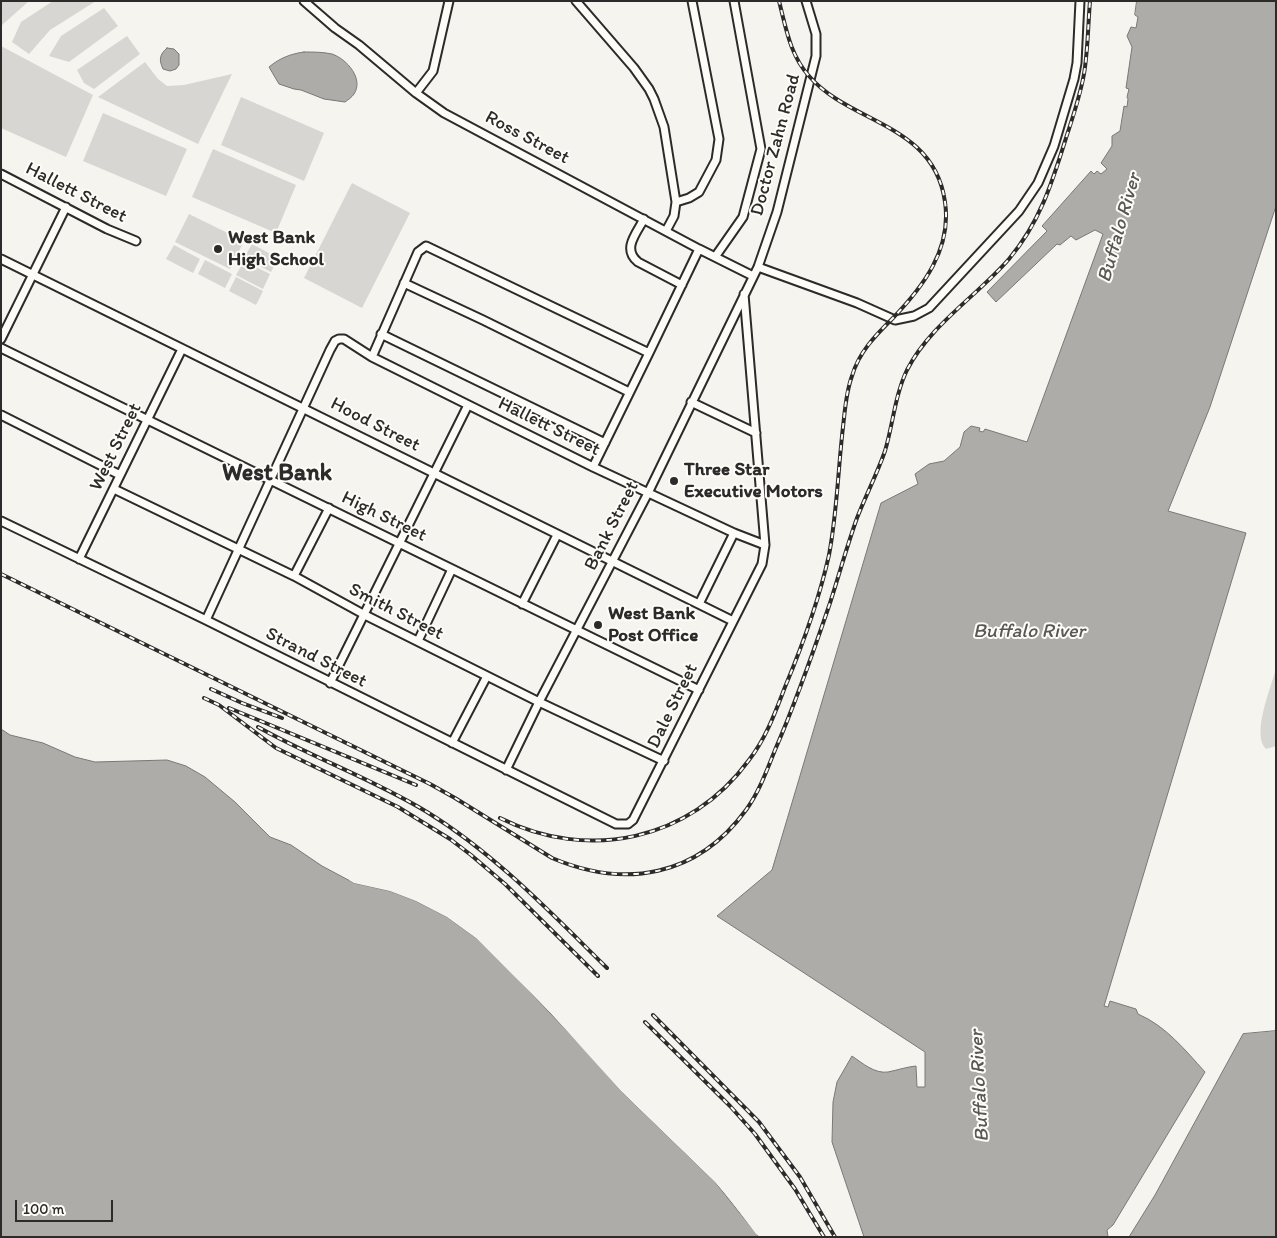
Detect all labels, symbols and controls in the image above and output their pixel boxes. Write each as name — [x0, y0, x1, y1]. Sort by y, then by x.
street label: Doctor Zahn Road — [746, 72, 806, 218]
street label: Ross Street — [481, 106, 573, 170]
street label: Hallett Street — [21, 158, 131, 228]
water label: Buffalo River — [1093, 171, 1147, 285]
place label: West Bank High School — [228, 227, 324, 271]
marker: West Bank High School — [212, 243, 224, 255]
street label: Hallett Street — [494, 392, 604, 462]
street label: Hood Street — [326, 393, 424, 457]
street label: West Street — [85, 399, 147, 495]
place label: Three Star Executive Motors — [684, 459, 823, 503]
district label: West Bank — [222, 460, 332, 488]
marker: Three Star Executive Motors — [668, 475, 680, 487]
street label: Bank Street — [580, 478, 644, 574]
street label: High Street — [338, 487, 430, 547]
street label: Smith Street — [345, 578, 447, 646]
place label: West Bank Post Office — [608, 603, 698, 647]
marker: West Bank Post Office — [592, 619, 604, 631]
water label: Buffalo River — [973, 620, 1085, 644]
street label: Strand Street — [262, 623, 370, 693]
street label: Dale Street — [643, 660, 703, 752]
water label: Buffalo River — [965, 1029, 995, 1143]
scale bar — [18, 1190, 115, 1222]
text: 100 m — [23, 1200, 64, 1218]

